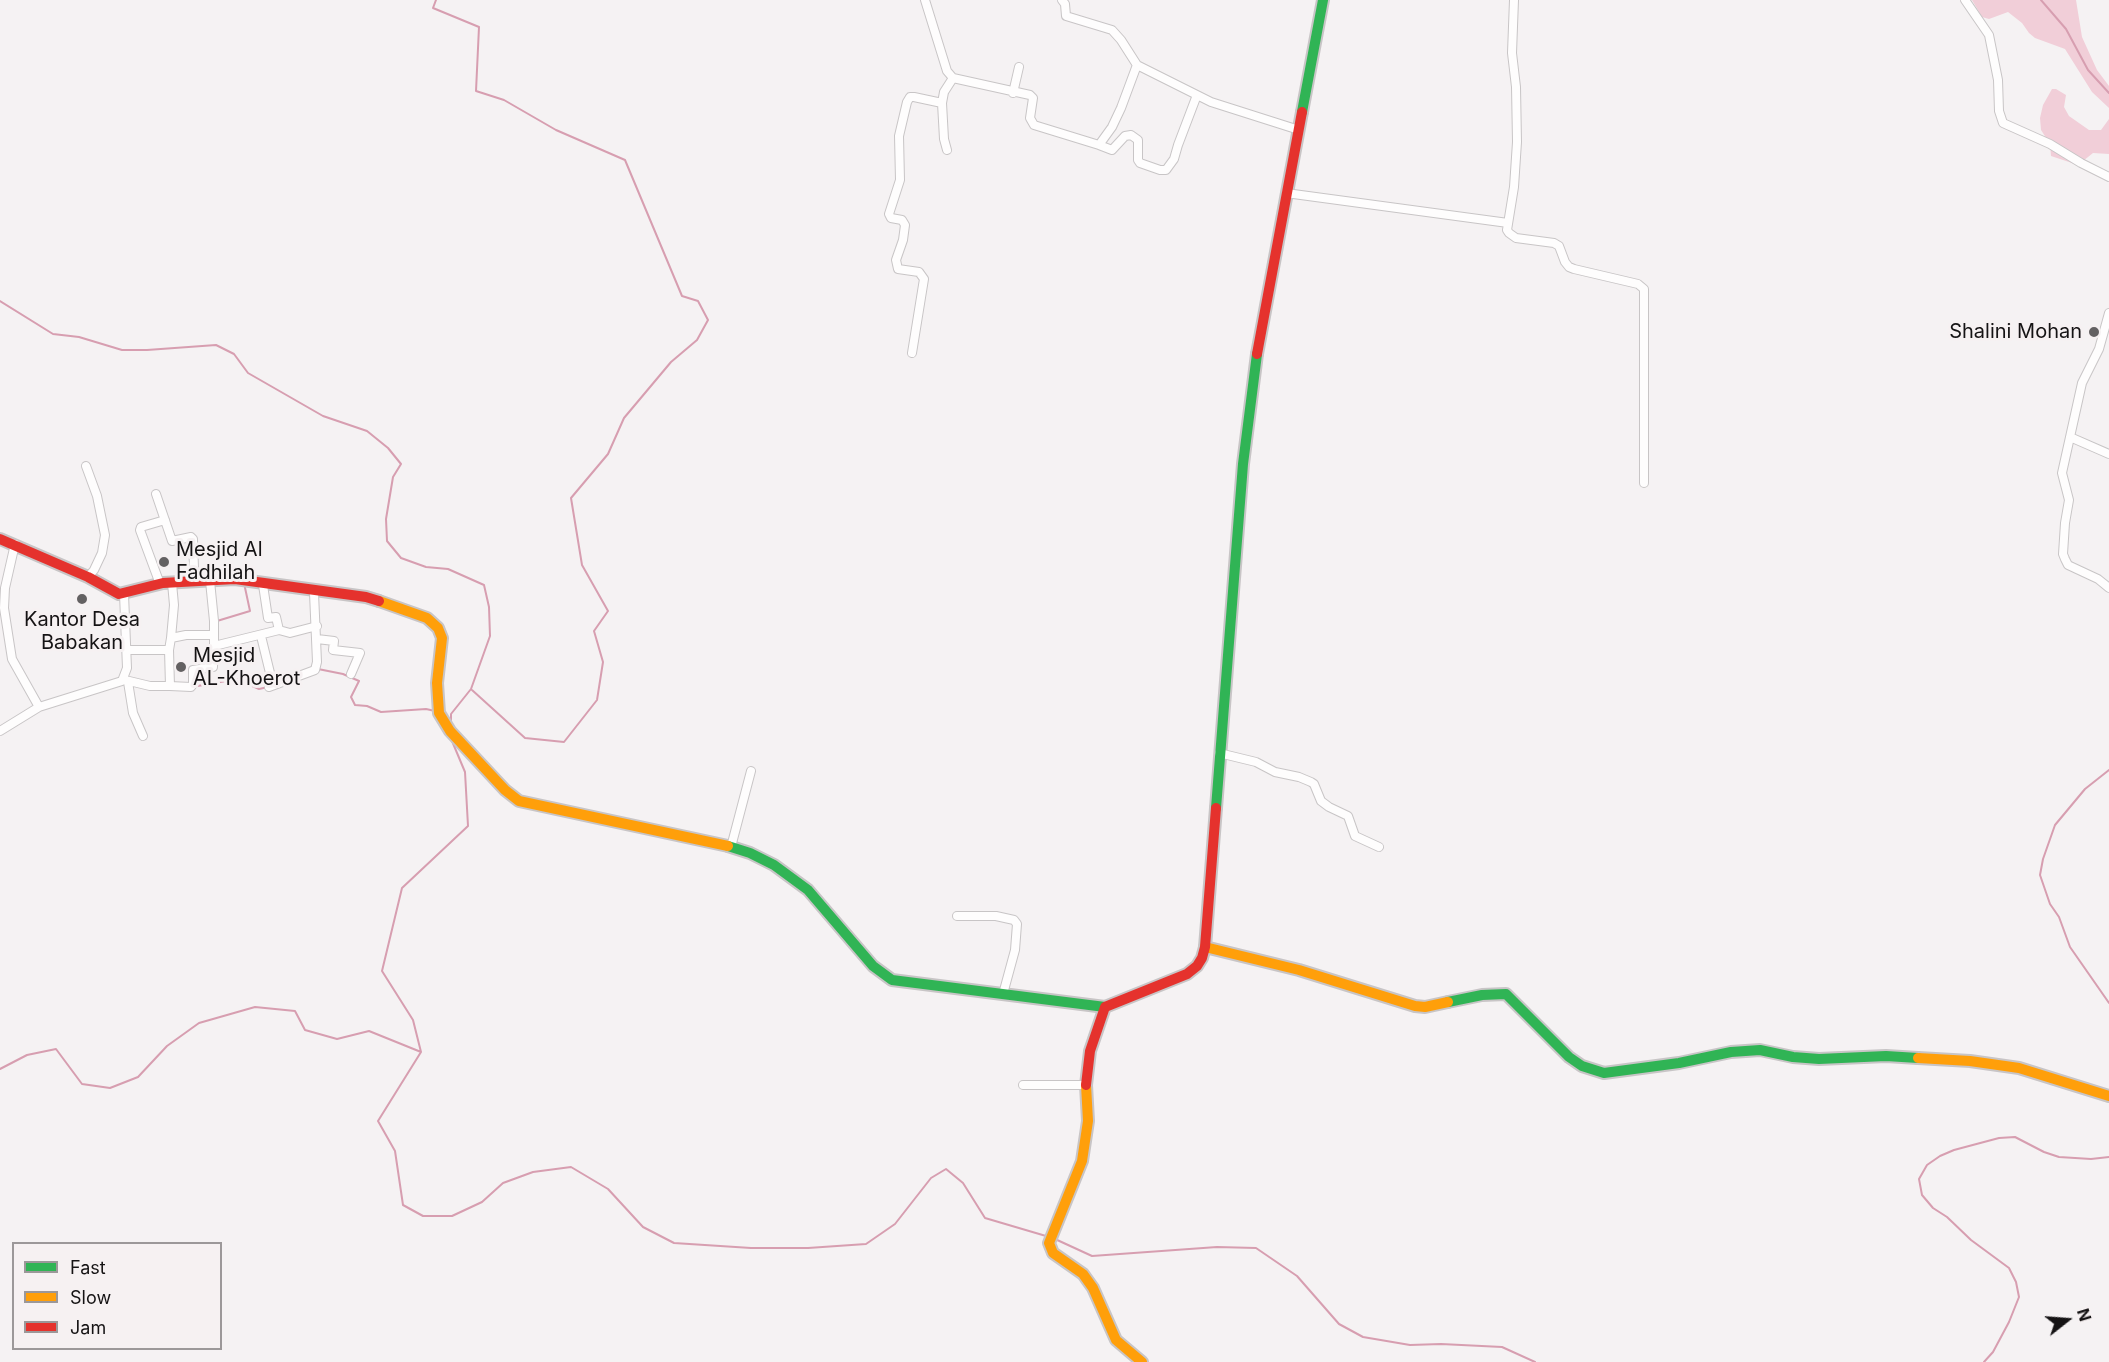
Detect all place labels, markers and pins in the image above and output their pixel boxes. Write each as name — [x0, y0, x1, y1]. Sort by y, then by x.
place label: Shalini Mohan — [1949, 320, 2082, 344]
marker: Shalini Mohan — [2087, 325, 2101, 339]
place label: Mesjid Al Fadhilah — [176, 538, 262, 585]
marker: Mesjid Al Fadhilah — [157, 555, 171, 569]
marker: Kantor Desa Babakan — [75, 592, 89, 606]
place label: Kantor Desa Babakan — [24, 608, 140, 655]
place label: Mesjid AL-Khoerot — [193, 644, 300, 691]
marker: Mesjid AL-Khoerot — [174, 660, 188, 674]

